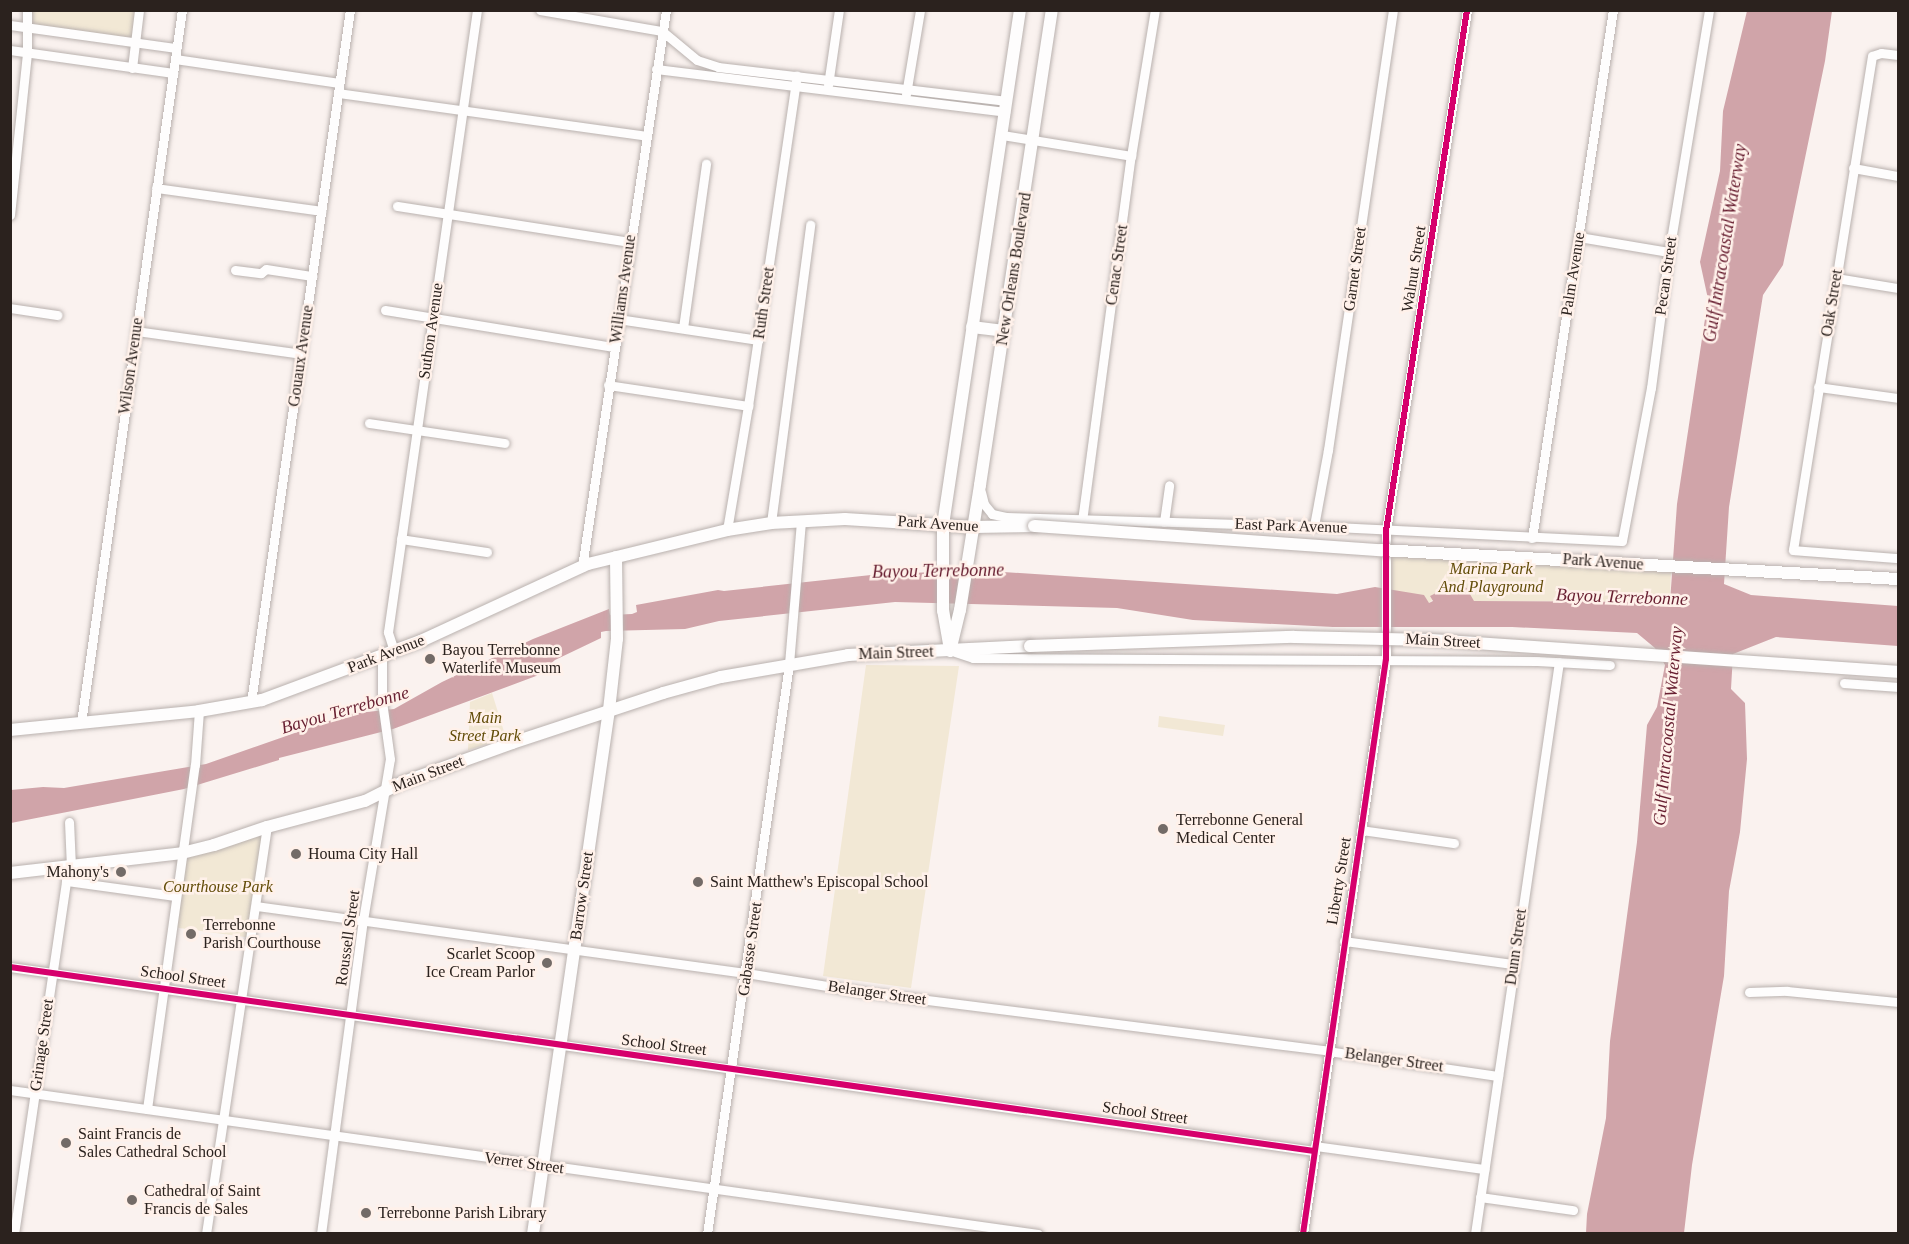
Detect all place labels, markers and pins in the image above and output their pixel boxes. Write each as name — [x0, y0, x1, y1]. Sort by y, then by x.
place label: Bayou Terrebonne Waterlife Museum — [442, 640, 561, 678]
marker: Bayou Terrebonne Waterlife Museum — [423, 652, 437, 666]
place label: Terrebonne General Medical Center — [1176, 810, 1303, 848]
marker: Terrebonne General Medical Center — [1154, 820, 1172, 838]
place label: Houma City Hall — [308, 844, 418, 864]
marker: Houma City Hall — [289, 847, 303, 861]
place label: Mahony's — [47, 862, 109, 882]
marker: Mahony's — [114, 865, 128, 879]
place label: Saint Matthew's Episcopal School — [710, 872, 928, 892]
marker: Saint Matthew's Episcopal School — [691, 875, 705, 889]
place label: Terrebonne Parish Courthouse — [203, 915, 321, 953]
marker: Terrebonne Parish Courthouse — [184, 927, 198, 941]
place label: Scarlet Scoop Ice Cream Parlor — [426, 944, 535, 982]
marker: Scarlet Scoop Ice Cream Parlor — [540, 956, 554, 970]
place label: Saint Francis de Sales Cathedral School — [78, 1124, 226, 1162]
marker: Saint Francis de Sales Cathedral School — [59, 1136, 73, 1150]
place label: Cathedral of Saint Francis de Sales — [144, 1181, 260, 1219]
marker: Cathedral of Saint Francis de Sales — [125, 1193, 139, 1207]
place label: Terrebonne Parish Library — [378, 1203, 547, 1223]
marker: Terrebonne Parish Library — [359, 1206, 373, 1220]

